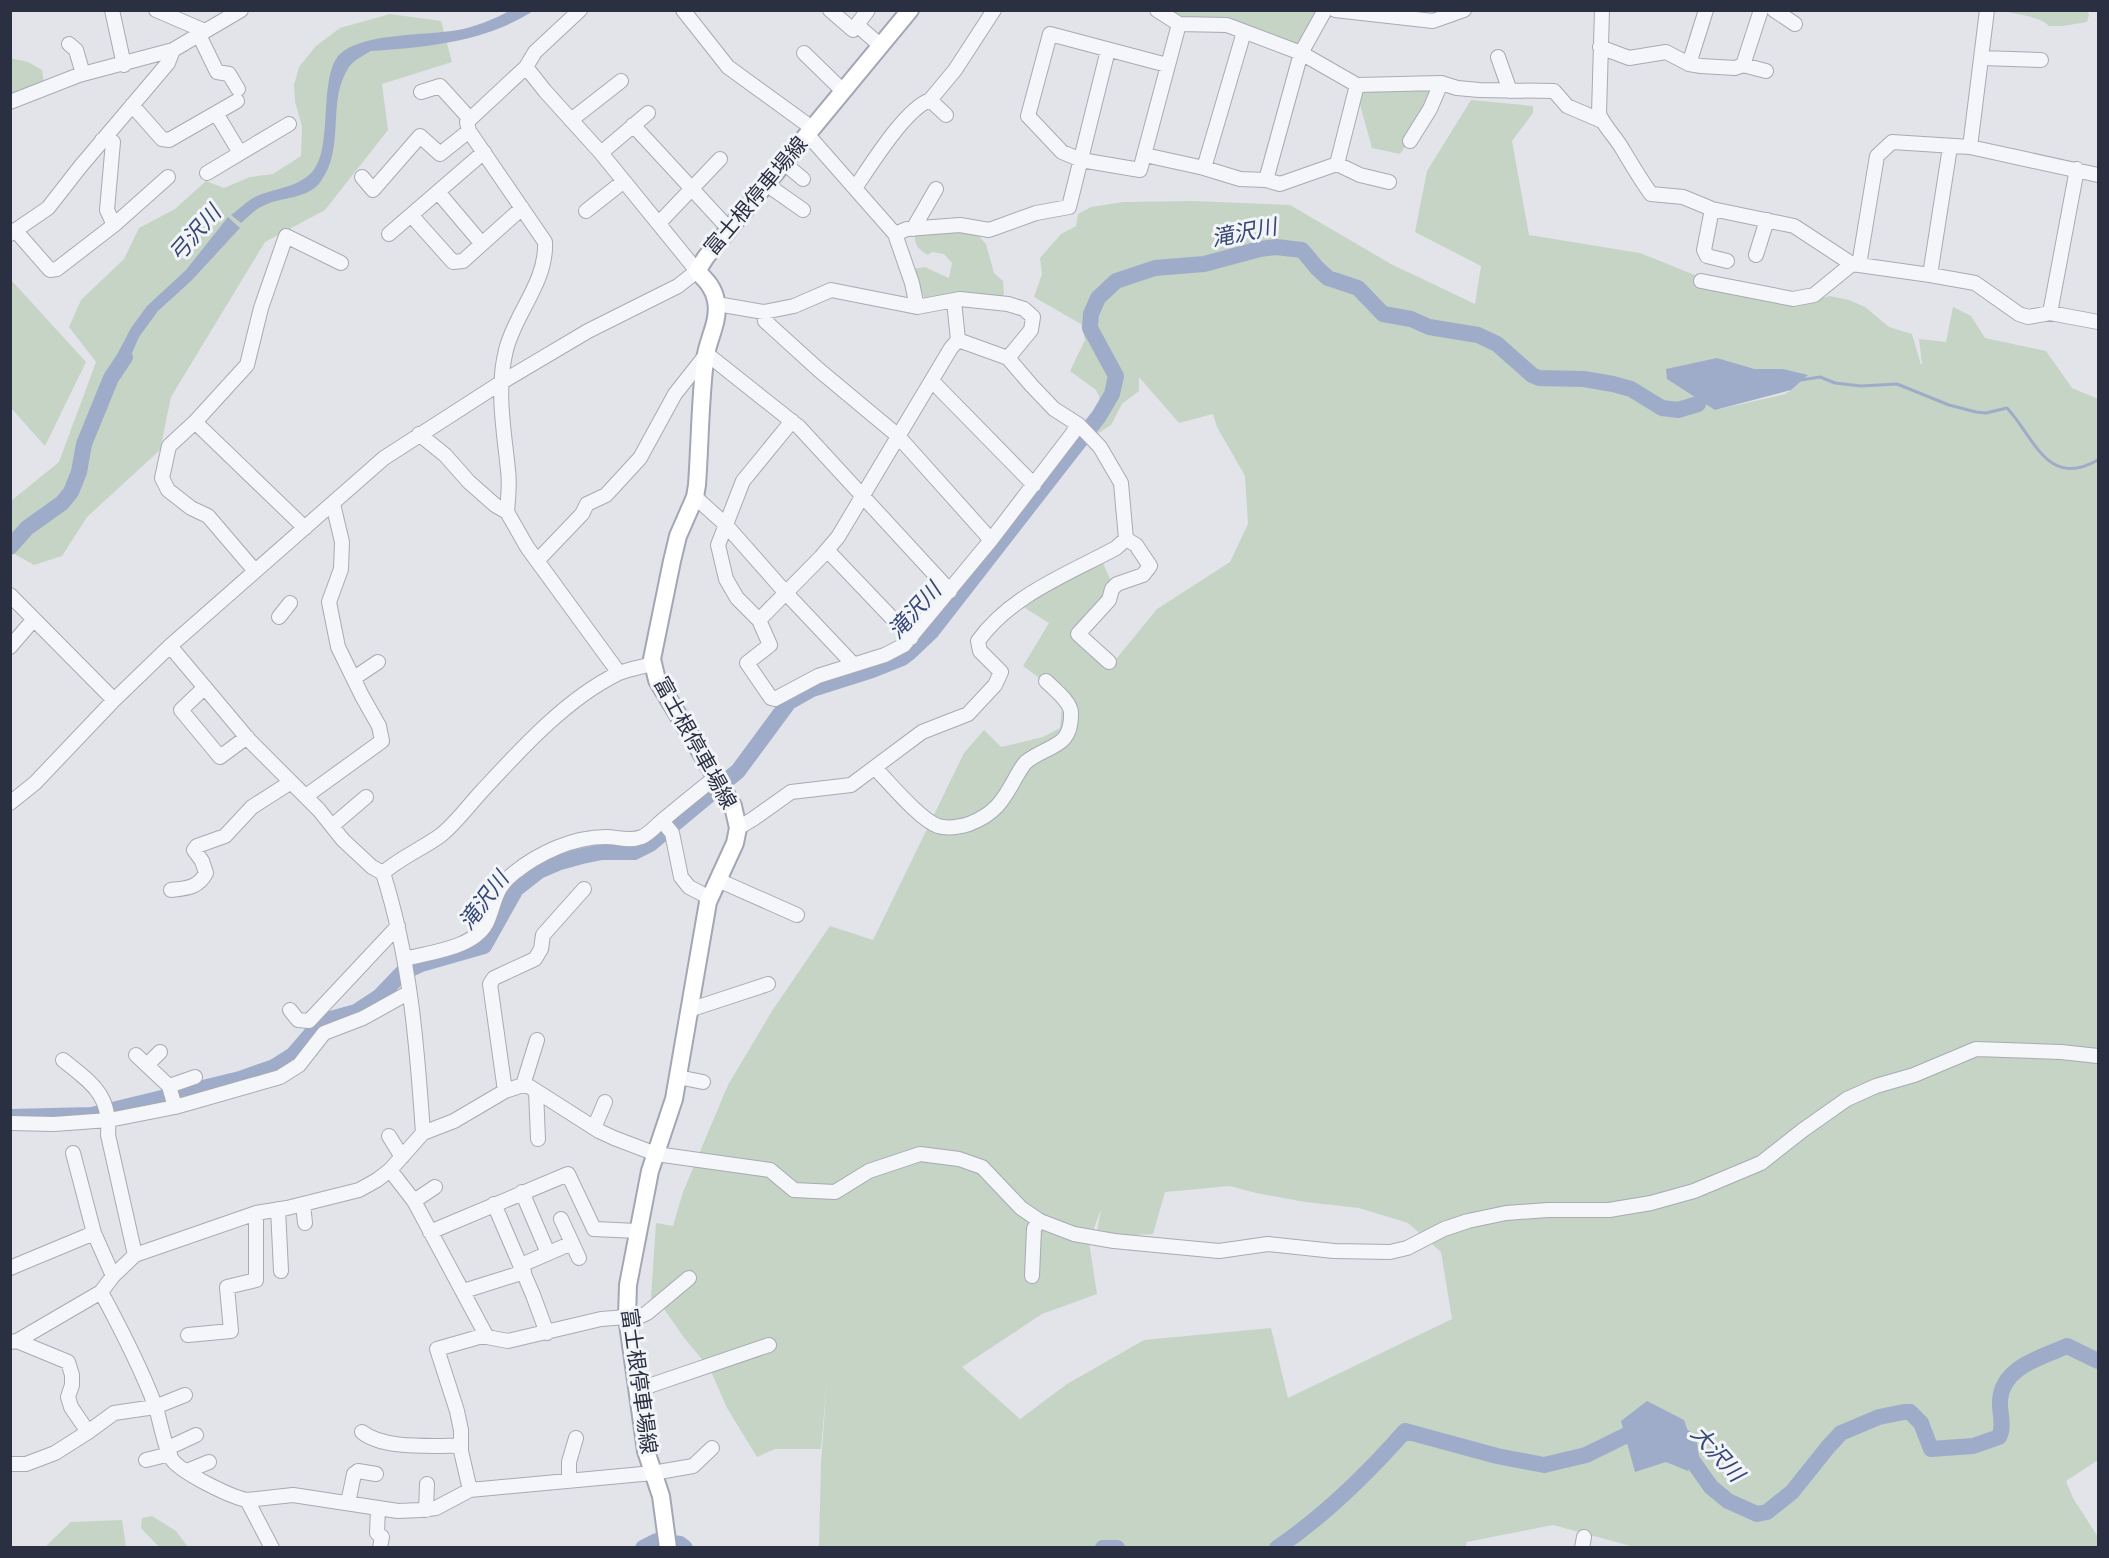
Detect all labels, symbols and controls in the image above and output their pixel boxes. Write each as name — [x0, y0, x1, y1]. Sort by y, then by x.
street label: 富士根停車場線 — [698, 131, 814, 261]
water label: 弓沢川 — [162, 198, 229, 269]
water label: 滝沢川 — [1209, 212, 1281, 254]
water label: 滝沢川 — [882, 575, 950, 646]
street label: 富士根停車場線 — [647, 672, 743, 814]
water label: 滝沢川 — [452, 864, 517, 936]
street label: 富士根停車場線 — [615, 1306, 663, 1456]
water label: 大沢川 — [1684, 1419, 1752, 1490]

